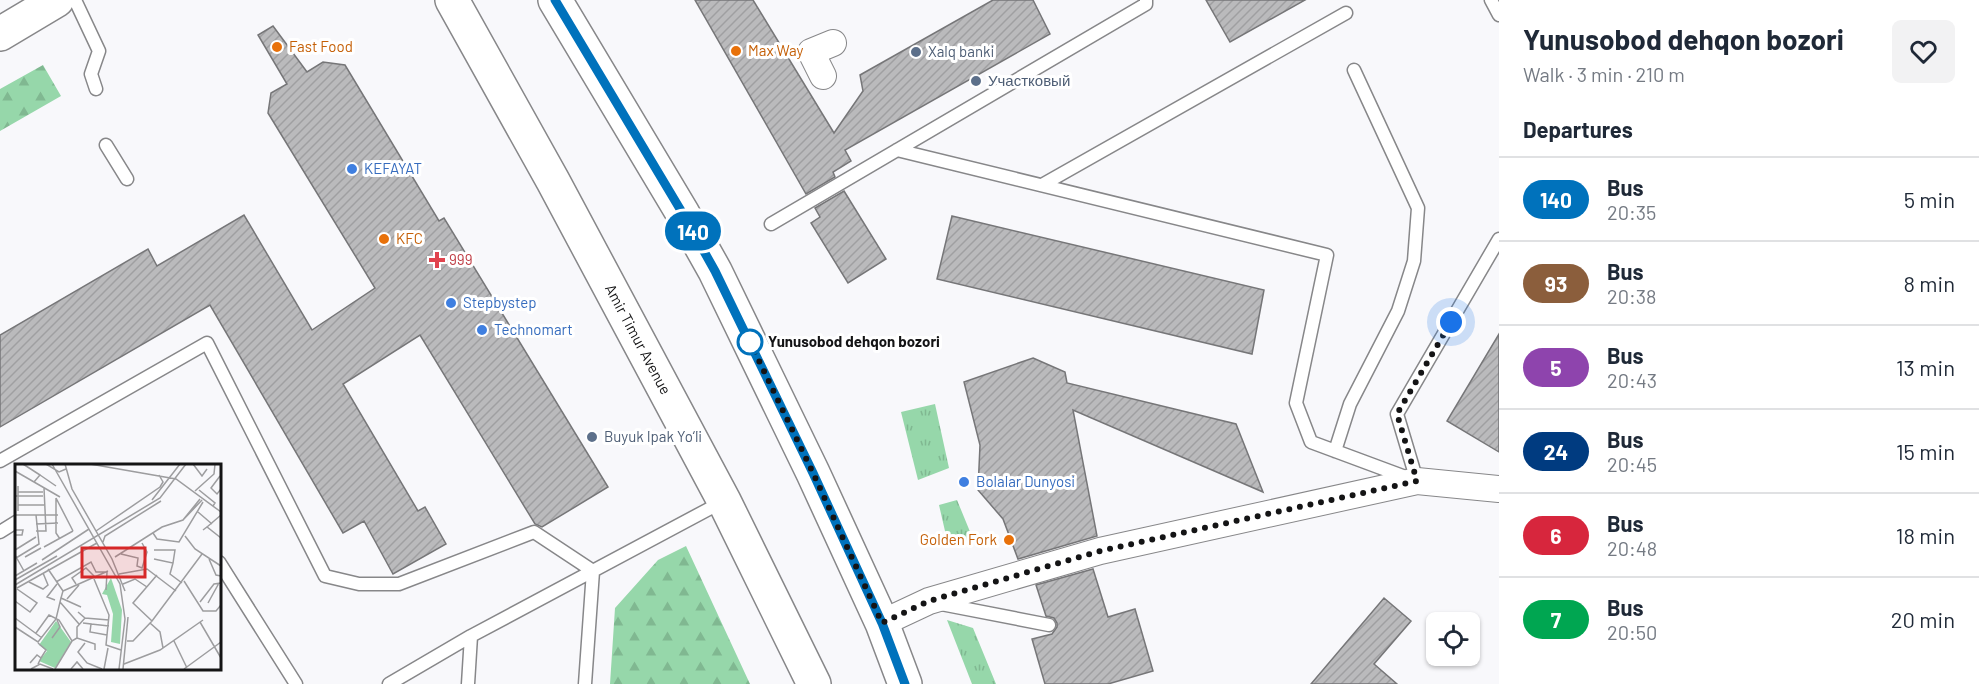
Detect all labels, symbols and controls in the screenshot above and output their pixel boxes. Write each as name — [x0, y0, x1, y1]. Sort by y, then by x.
button: heart — [1892, 20, 1955, 83]
text: Yunusobod dehqon bozori — [1523, 22, 1844, 56]
place label: Fast Food — [289, 37, 353, 55]
marker: Fast Food — [270, 40, 284, 54]
place label: Max Way — [748, 41, 804, 59]
place label: Xalq banki — [928, 42, 994, 60]
marker: Max Way — [729, 44, 743, 58]
marker: Xalq banki — [909, 45, 923, 59]
text: Walk · 3 min · 210 m — [1523, 62, 1685, 86]
place label: Участковый — [988, 71, 1070, 89]
marker: Участковый — [969, 74, 983, 88]
text: Departures — [1523, 116, 1633, 142]
place label: KEFAYAT — [364, 159, 422, 177]
marker: KEFAYAT — [345, 162, 359, 176]
text: Bus — [1607, 174, 1644, 200]
text: 5 min — [1904, 186, 1955, 212]
text: 140 — [1540, 187, 1572, 212]
text: 20:35 — [1607, 200, 1656, 224]
line badge: 140 — [658, 212, 728, 250]
text: 140 — [677, 219, 709, 244]
place label: KFC — [396, 229, 423, 247]
marker: KFC — [377, 232, 391, 246]
place label: 999 — [449, 250, 472, 268]
marker: 999 — [430, 253, 444, 267]
text: Bus — [1607, 258, 1644, 284]
text: 8 min — [1903, 270, 1955, 296]
text: 93 — [1545, 271, 1567, 296]
street label: Amir Timur Avenue — [602, 281, 675, 397]
text: 20:38 — [1607, 284, 1657, 308]
place label: Stepbystep — [463, 293, 536, 311]
marker: Stepbystep — [444, 296, 458, 310]
your location — [1436, 307, 1466, 337]
place label: Technomart — [494, 320, 573, 338]
marker: Technomart — [475, 323, 489, 337]
marker: Yunusobod dehqon bozori — [737, 329, 763, 355]
place label: Yunusobod dehqon bozori — [768, 332, 940, 350]
text: Bus — [1607, 342, 1644, 368]
text: 13 min — [1896, 354, 1955, 380]
text: 5 — [1550, 355, 1562, 380]
text: 20:43 — [1607, 368, 1657, 392]
text: Bus — [1607, 426, 1644, 452]
place label: Buyuk Ipak Yo‘li — [604, 427, 702, 445]
marker: Buyuk Ipak Yo‘li — [585, 430, 599, 444]
text: 15 min — [1896, 438, 1955, 464]
text: 24 — [1544, 439, 1568, 464]
text: 20:45 — [1607, 452, 1657, 476]
inset map — [15, 464, 220, 669]
place label: Bolalar Dunyosi — [976, 472, 1075, 490]
marker: Bolalar Dunyosi — [957, 475, 971, 489]
text: Bus — [1607, 510, 1644, 536]
text: 18 min — [1896, 522, 1955, 548]
text: 6 — [1550, 523, 1562, 548]
place label: Golden Fork — [920, 530, 997, 548]
marker: Golden Fork — [1002, 533, 1016, 547]
text: 20:48 — [1607, 536, 1657, 560]
text: Bus — [1607, 594, 1644, 620]
text: 20 min — [1891, 606, 1955, 632]
text: 7 — [1551, 607, 1561, 632]
map controls — [1426, 612, 1480, 666]
button: locate — [1426, 612, 1480, 666]
text: 20:50 — [1607, 620, 1657, 644]

